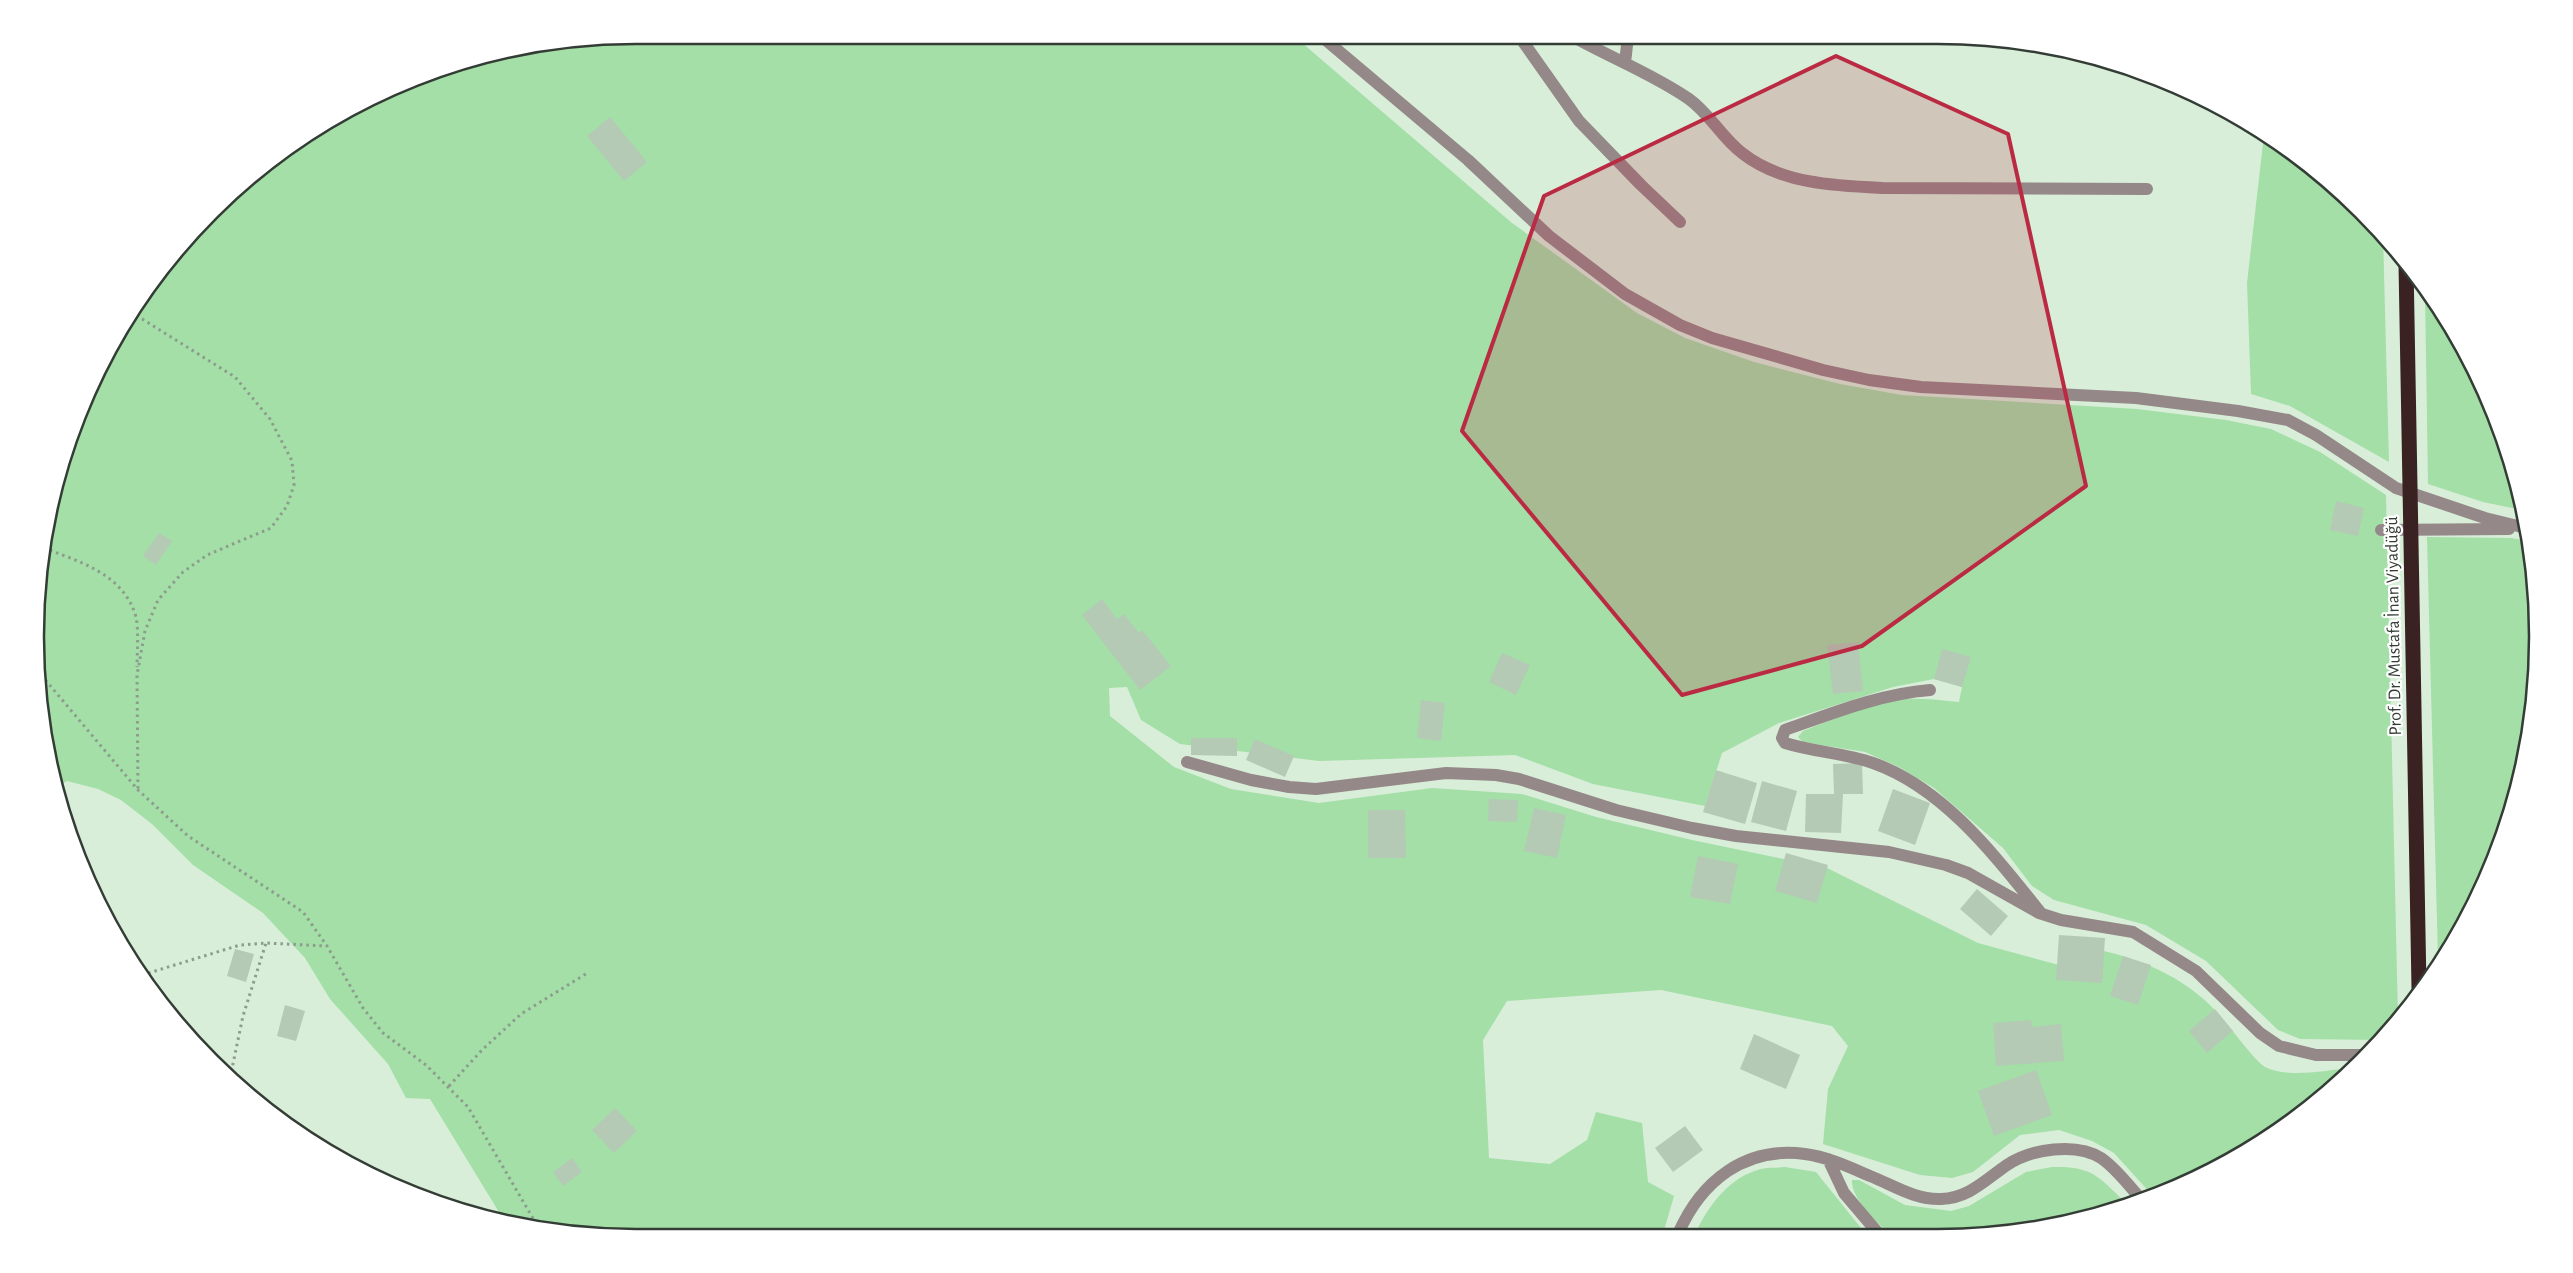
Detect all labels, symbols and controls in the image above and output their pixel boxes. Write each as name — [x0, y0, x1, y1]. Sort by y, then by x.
street label: Prof. Dr. Mustafa İnan Viyadüğü — [2381, 516, 2405, 736]

